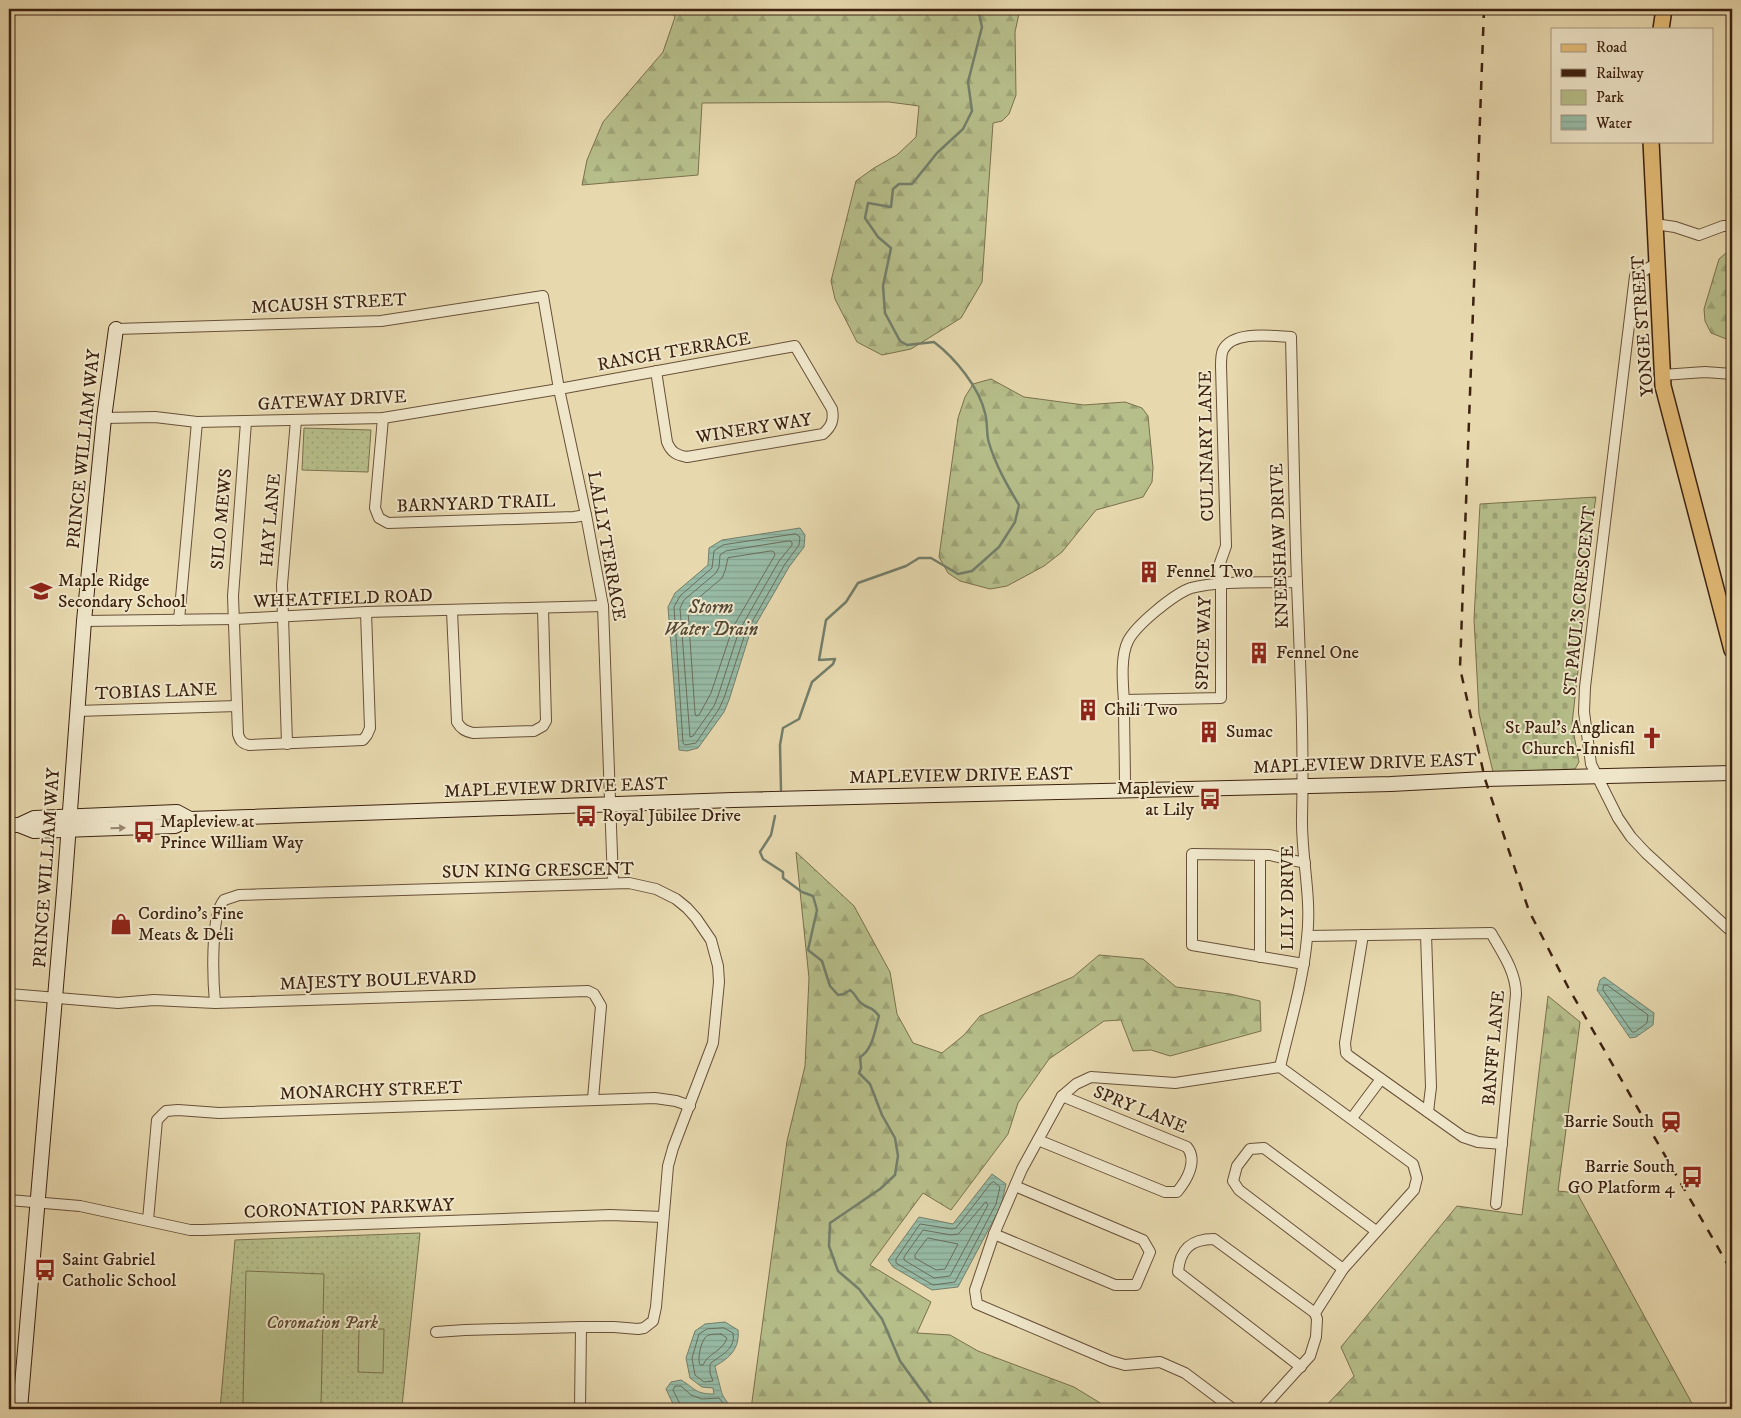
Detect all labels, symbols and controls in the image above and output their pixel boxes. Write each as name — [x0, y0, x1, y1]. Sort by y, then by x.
legend — [1551, 28, 1714, 142]
text: Road — [1596, 38, 1628, 57]
text: Railway — [1596, 64, 1644, 83]
text: Park — [1596, 88, 1625, 107]
text: Water — [1595, 114, 1632, 133]
street label: YONGE STREET — [1627, 254, 1659, 397]
street label: MCAUSH STREET — [251, 289, 408, 319]
street label: RANCH TERRACE — [596, 328, 753, 376]
street label: PRINCE WILLIAM WAY — [63, 348, 105, 550]
street label: CULINARY LANE — [1195, 370, 1219, 522]
street label: GATEWAY DRIVE — [257, 386, 407, 416]
street label: WINERY WAY — [694, 409, 814, 449]
street label: KNEESHAW DRIVE — [1266, 463, 1294, 629]
street label: SILO MEWS — [207, 467, 237, 571]
street label: LALLY TERRACE — [582, 469, 630, 623]
street label: HAY LANE — [256, 472, 286, 568]
street label: BARNYARD TRAIL — [396, 490, 556, 518]
street label: ST PAUL'S CRESCENT — [1559, 505, 1601, 697]
building icon: Fennel Two — [1136, 559, 1162, 585]
place label: Fennel Two — [1166, 561, 1253, 583]
place label: Maple Ridge Secondary School — [58, 570, 186, 613]
school or university icon: Maple Ridge Secondary School — [28, 578, 54, 604]
street label: WHEATFIELD ROAD — [252, 585, 433, 613]
street label: SPICE WAY — [1191, 595, 1217, 690]
water label: Storm Water Drain — [664, 596, 759, 641]
building icon: Fennel One — [1246, 640, 1272, 666]
place label: Fennel One — [1276, 642, 1359, 664]
street label: TOBIAS LANE — [95, 679, 218, 705]
building icon: Chili Two — [1075, 697, 1101, 723]
place label: Chili Two — [1104, 699, 1178, 721]
place label: St Paul's Anglican Church-Innisfil — [1505, 717, 1636, 760]
building icon: Sumac — [1196, 719, 1222, 745]
place label: Sumac — [1226, 721, 1273, 743]
church icon: St Paul's Anglican Church-Innisfil — [1639, 725, 1665, 751]
street label: MAPLEVIEW DRIVE EAST — [1253, 749, 1478, 779]
street label: MAPLEVIEW DRIVE EAST — [849, 763, 1073, 789]
street label: PRINCE WILLIAM WAY — [29, 767, 65, 969]
street label: MAPLEVIEW DRIVE EAST — [444, 773, 669, 803]
place label: Mapleview at Lily — [1117, 778, 1195, 821]
bus stop icon: Mapleview at Lily — [1197, 786, 1223, 812]
bus stop icon: Royal Jubilee Drive — [573, 803, 599, 829]
place label: Royal Jubilee Drive — [602, 805, 741, 827]
place label: Mapleview at Prince William Way — [160, 811, 304, 854]
bus stop icon: Mapleview at Prince William Way — [131, 819, 157, 845]
one-way arrow — [110, 824, 126, 832]
street label: LILY DRIVE — [1277, 845, 1299, 950]
street label: SUN KING CRESCENT — [442, 858, 635, 884]
place label: Cordino's Fine Meats & Deli — [138, 903, 244, 946]
shop icon: Cordino's Fine Meats & Deli — [108, 911, 134, 937]
street label: MAJESTY BOULEVARD — [279, 967, 477, 995]
street label: BANFF LANE — [1478, 989, 1510, 1107]
street label: MONARCHY STREET — [279, 1077, 463, 1105]
street label: SPRY LANE — [1090, 1081, 1190, 1139]
station icon: Barrie South — [1658, 1109, 1684, 1135]
place label: Barrie South — [1564, 1111, 1655, 1133]
place label: Barrie South GO Platform 4 — [1568, 1156, 1676, 1199]
bus stop icon: Barrie South GO Platform 4 — [1679, 1164, 1705, 1190]
street label: CORONATION PARKWAY — [243, 1194, 455, 1224]
place label: Saint Gabriel Catholic School — [62, 1249, 177, 1292]
bus stop icon: Saint Gabriel Catholic School — [32, 1257, 58, 1283]
park label: Coronation Park — [266, 1312, 379, 1334]

